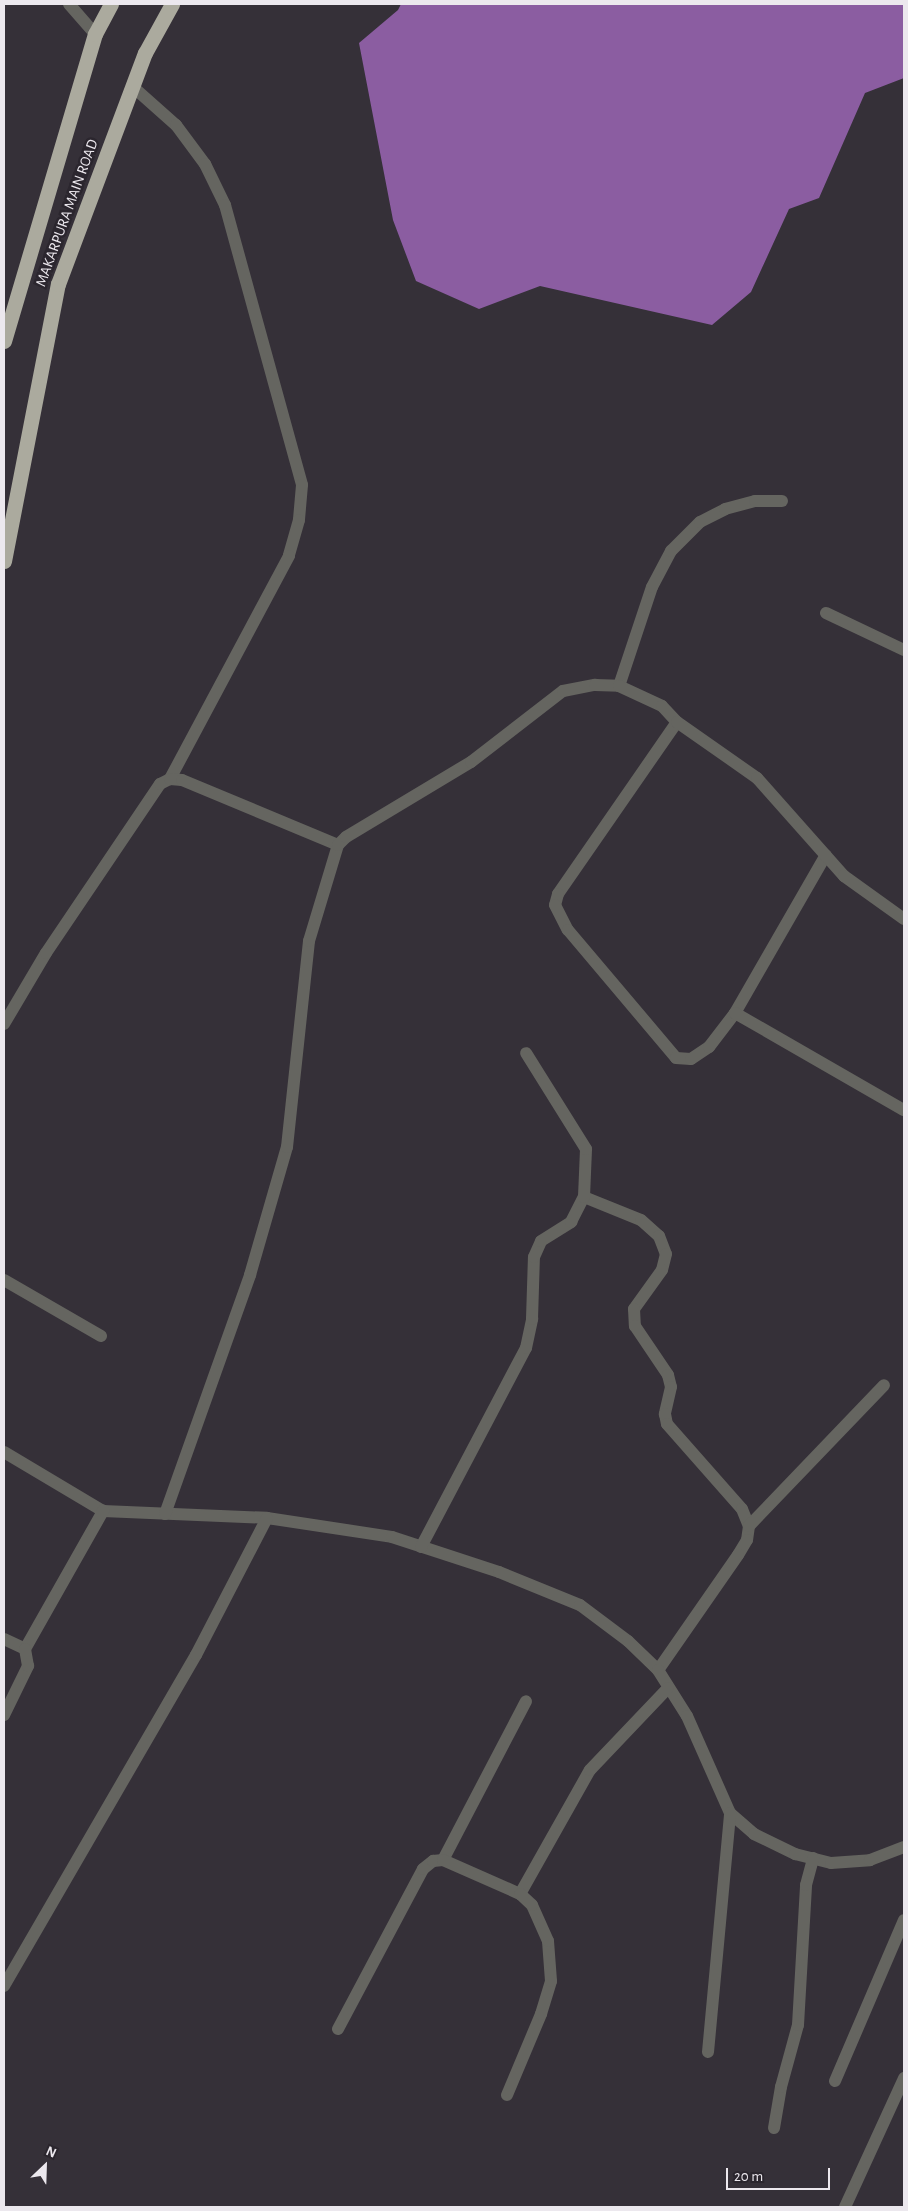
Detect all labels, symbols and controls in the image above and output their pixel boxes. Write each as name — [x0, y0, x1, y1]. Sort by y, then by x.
street label: MAKARPURA MAIN ROAD — [32, 137, 102, 289]
north arrow — [20, 2141, 70, 2191]
text: N — [44, 2144, 58, 2161]
scale bar — [728, 2158, 832, 2190]
text: 20 m — [734, 2169, 763, 2184]

